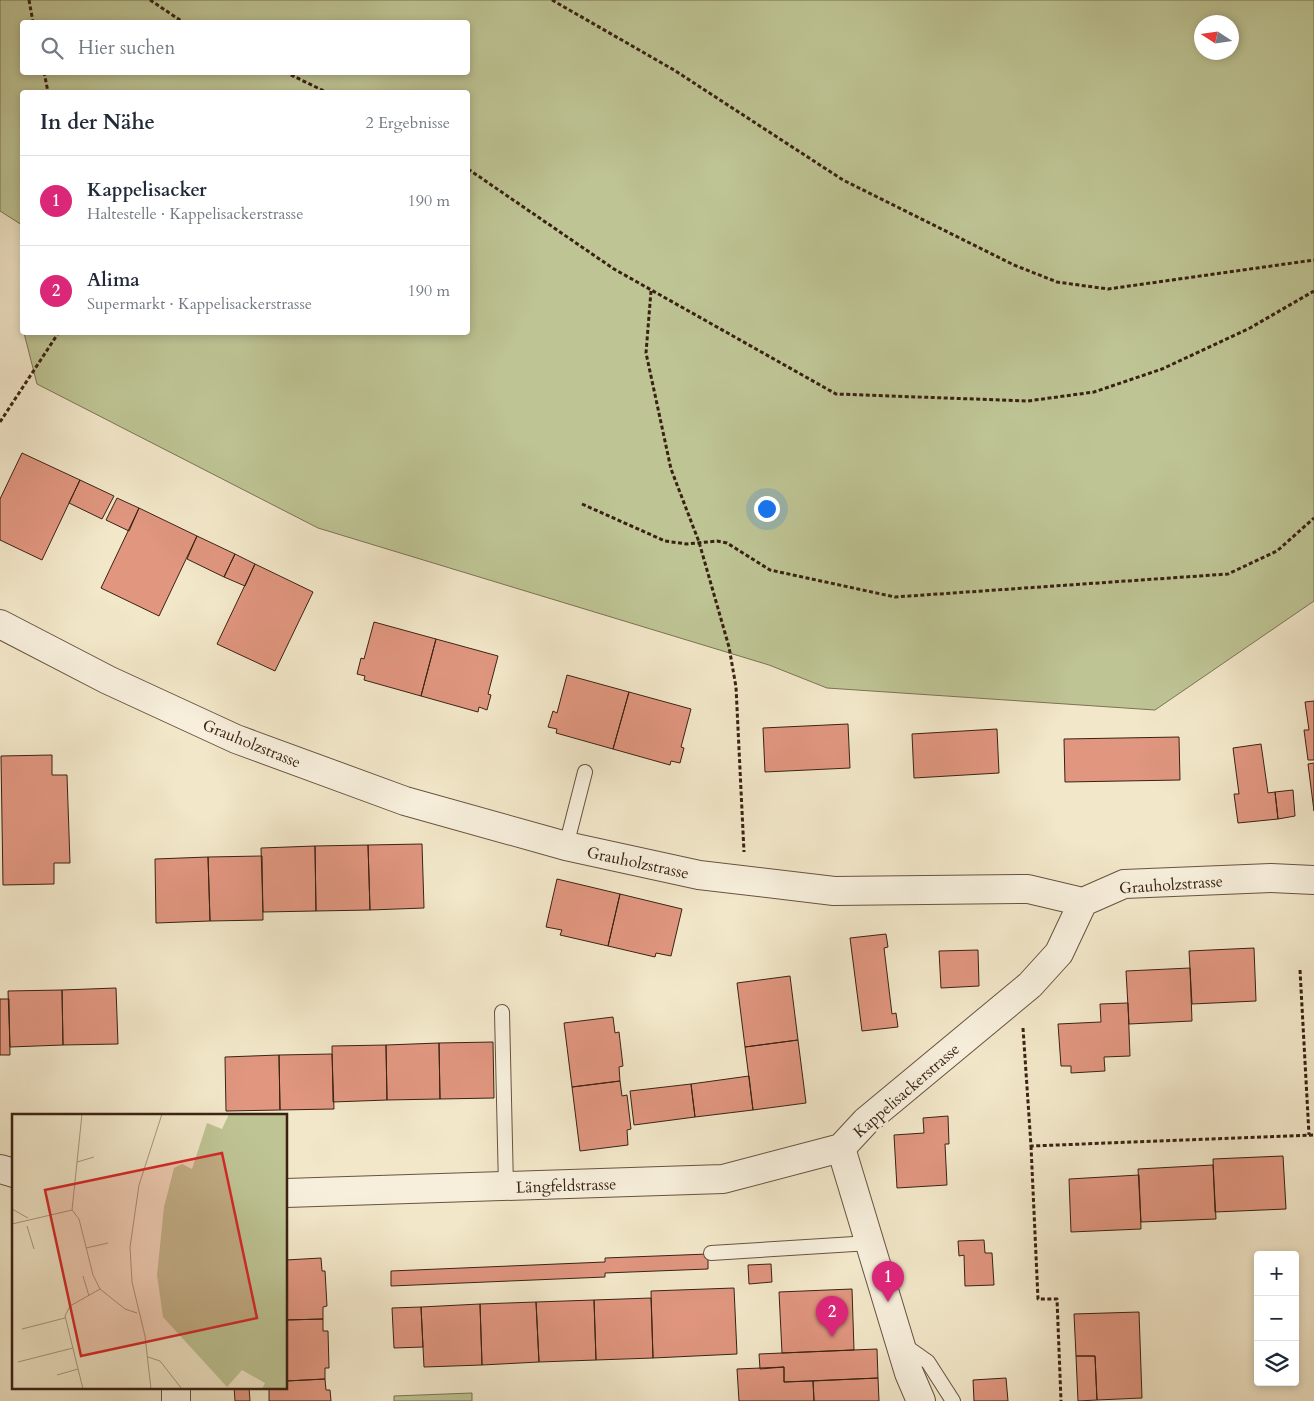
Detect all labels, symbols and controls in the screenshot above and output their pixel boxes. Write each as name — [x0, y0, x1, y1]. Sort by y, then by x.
north arrow — [1194, 15, 1239, 60]
search box — [20, 20, 470, 75]
icon: search — [38, 34, 66, 62]
text: Hier suchen — [78, 35, 175, 61]
text: In der Nähe — [40, 108, 155, 137]
text: 2 Ergebnisse — [365, 112, 450, 134]
text: Kappelisacker — [87, 177, 207, 203]
text: 1 — [52, 190, 60, 212]
text: 190 m — [408, 190, 450, 212]
text: Haltestelle · Kappelisackerstrasse — [87, 203, 303, 225]
text: Alima — [87, 267, 140, 293]
text: 2 — [52, 280, 60, 302]
text: 190 m — [408, 280, 450, 302]
text: Supermarkt · Kappelisackerstrasse — [87, 293, 312, 315]
your location — [754, 496, 780, 522]
street label: Grauholzstrasse — [199, 714, 304, 774]
street label: Grauholzstrasse — [585, 841, 691, 885]
street label: Grauholzstrasse — [1118, 870, 1224, 900]
street label: Kappelisackerstrasse — [849, 1038, 964, 1143]
inset map — [12, 1114, 288, 1388]
street label: Längfeldstrasse — [515, 1173, 617, 1199]
map controls — [1254, 1251, 1299, 1386]
button: + — [1254, 1251, 1299, 1296]
pin: 1 — [872, 1261, 904, 1302]
pin: 2 — [816, 1296, 848, 1337]
button: − — [1254, 1296, 1299, 1341]
button: layers — [1254, 1341, 1299, 1386]

